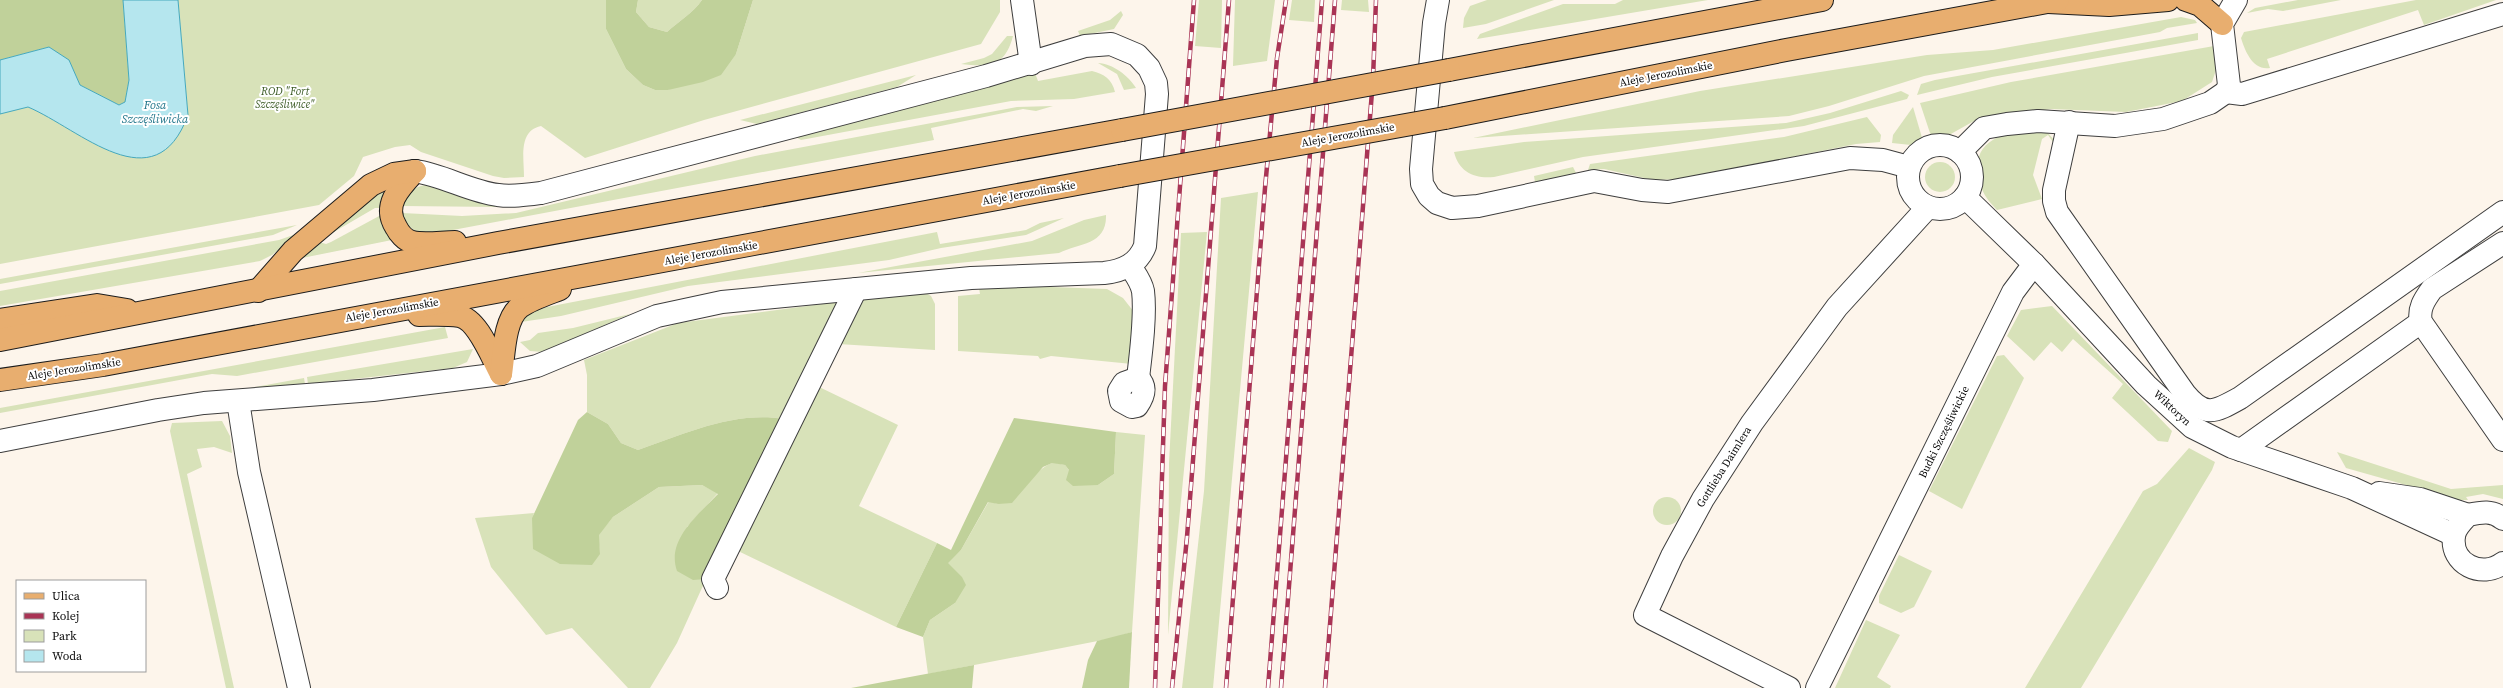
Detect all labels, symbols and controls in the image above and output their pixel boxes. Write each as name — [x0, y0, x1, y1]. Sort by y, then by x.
street label: Aleje Jerozolimskie — [1618, 58, 1714, 90]
park label: ROD "Fort Szczęśliwice" — [255, 84, 315, 112]
water label: Fosa Szczęśliwicka — [122, 97, 189, 127]
street label: Aleje Jerozolimskie — [1300, 119, 1396, 151]
street label: Aleje Jerozolimskie — [981, 177, 1077, 209]
street label: Aleje Jerozolimskie — [663, 237, 759, 269]
street label: Aleje Jerozolimskie — [344, 294, 440, 326]
street label: Aleje Jerozolimskie — [26, 354, 122, 384]
street label: Budki Szczęśliwickie — [1915, 383, 1973, 481]
street label: Wiktoryn — [2150, 387, 2194, 430]
street label: Gottlieba Daimlera — [1693, 423, 1755, 510]
legend — [16, 580, 146, 672]
text: Ulica — [52, 588, 81, 604]
text: Kolej — [52, 608, 79, 624]
text: Park — [52, 628, 77, 644]
text: Woda — [52, 648, 83, 664]

